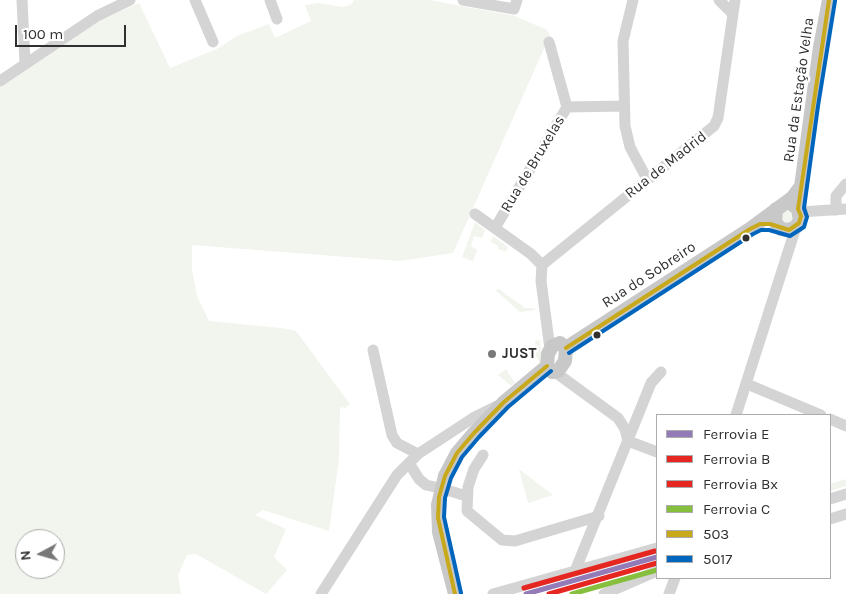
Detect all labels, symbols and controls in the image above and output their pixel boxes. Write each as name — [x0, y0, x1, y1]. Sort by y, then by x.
scale bar — [18, 15, 129, 47]
street label: Rua da Estação Velha — [780, 16, 818, 164]
text: 100 m — [23, 25, 63, 43]
street label: Rua de Bruxelas — [497, 112, 569, 216]
street label: Rua de Madrid — [622, 127, 710, 203]
unlabelled marker — [741, 233, 751, 243]
street label: Rua do Sobreiro — [599, 238, 699, 312]
unlabelled marker — [592, 330, 602, 340]
place label: JUST — [502, 345, 537, 363]
marker: JUST — [486, 348, 498, 360]
legend — [656, 414, 831, 579]
text: Ferrovia E — [703, 425, 769, 443]
text: Ferrovia B — [703, 450, 770, 468]
text: Ferrovia Bx — [703, 475, 778, 493]
text: Ferrovia C — [703, 500, 770, 518]
text: 503 — [703, 525, 729, 543]
north arrow — [15, 529, 65, 579]
text: N — [17, 550, 35, 561]
text: 5017 — [703, 550, 732, 568]

